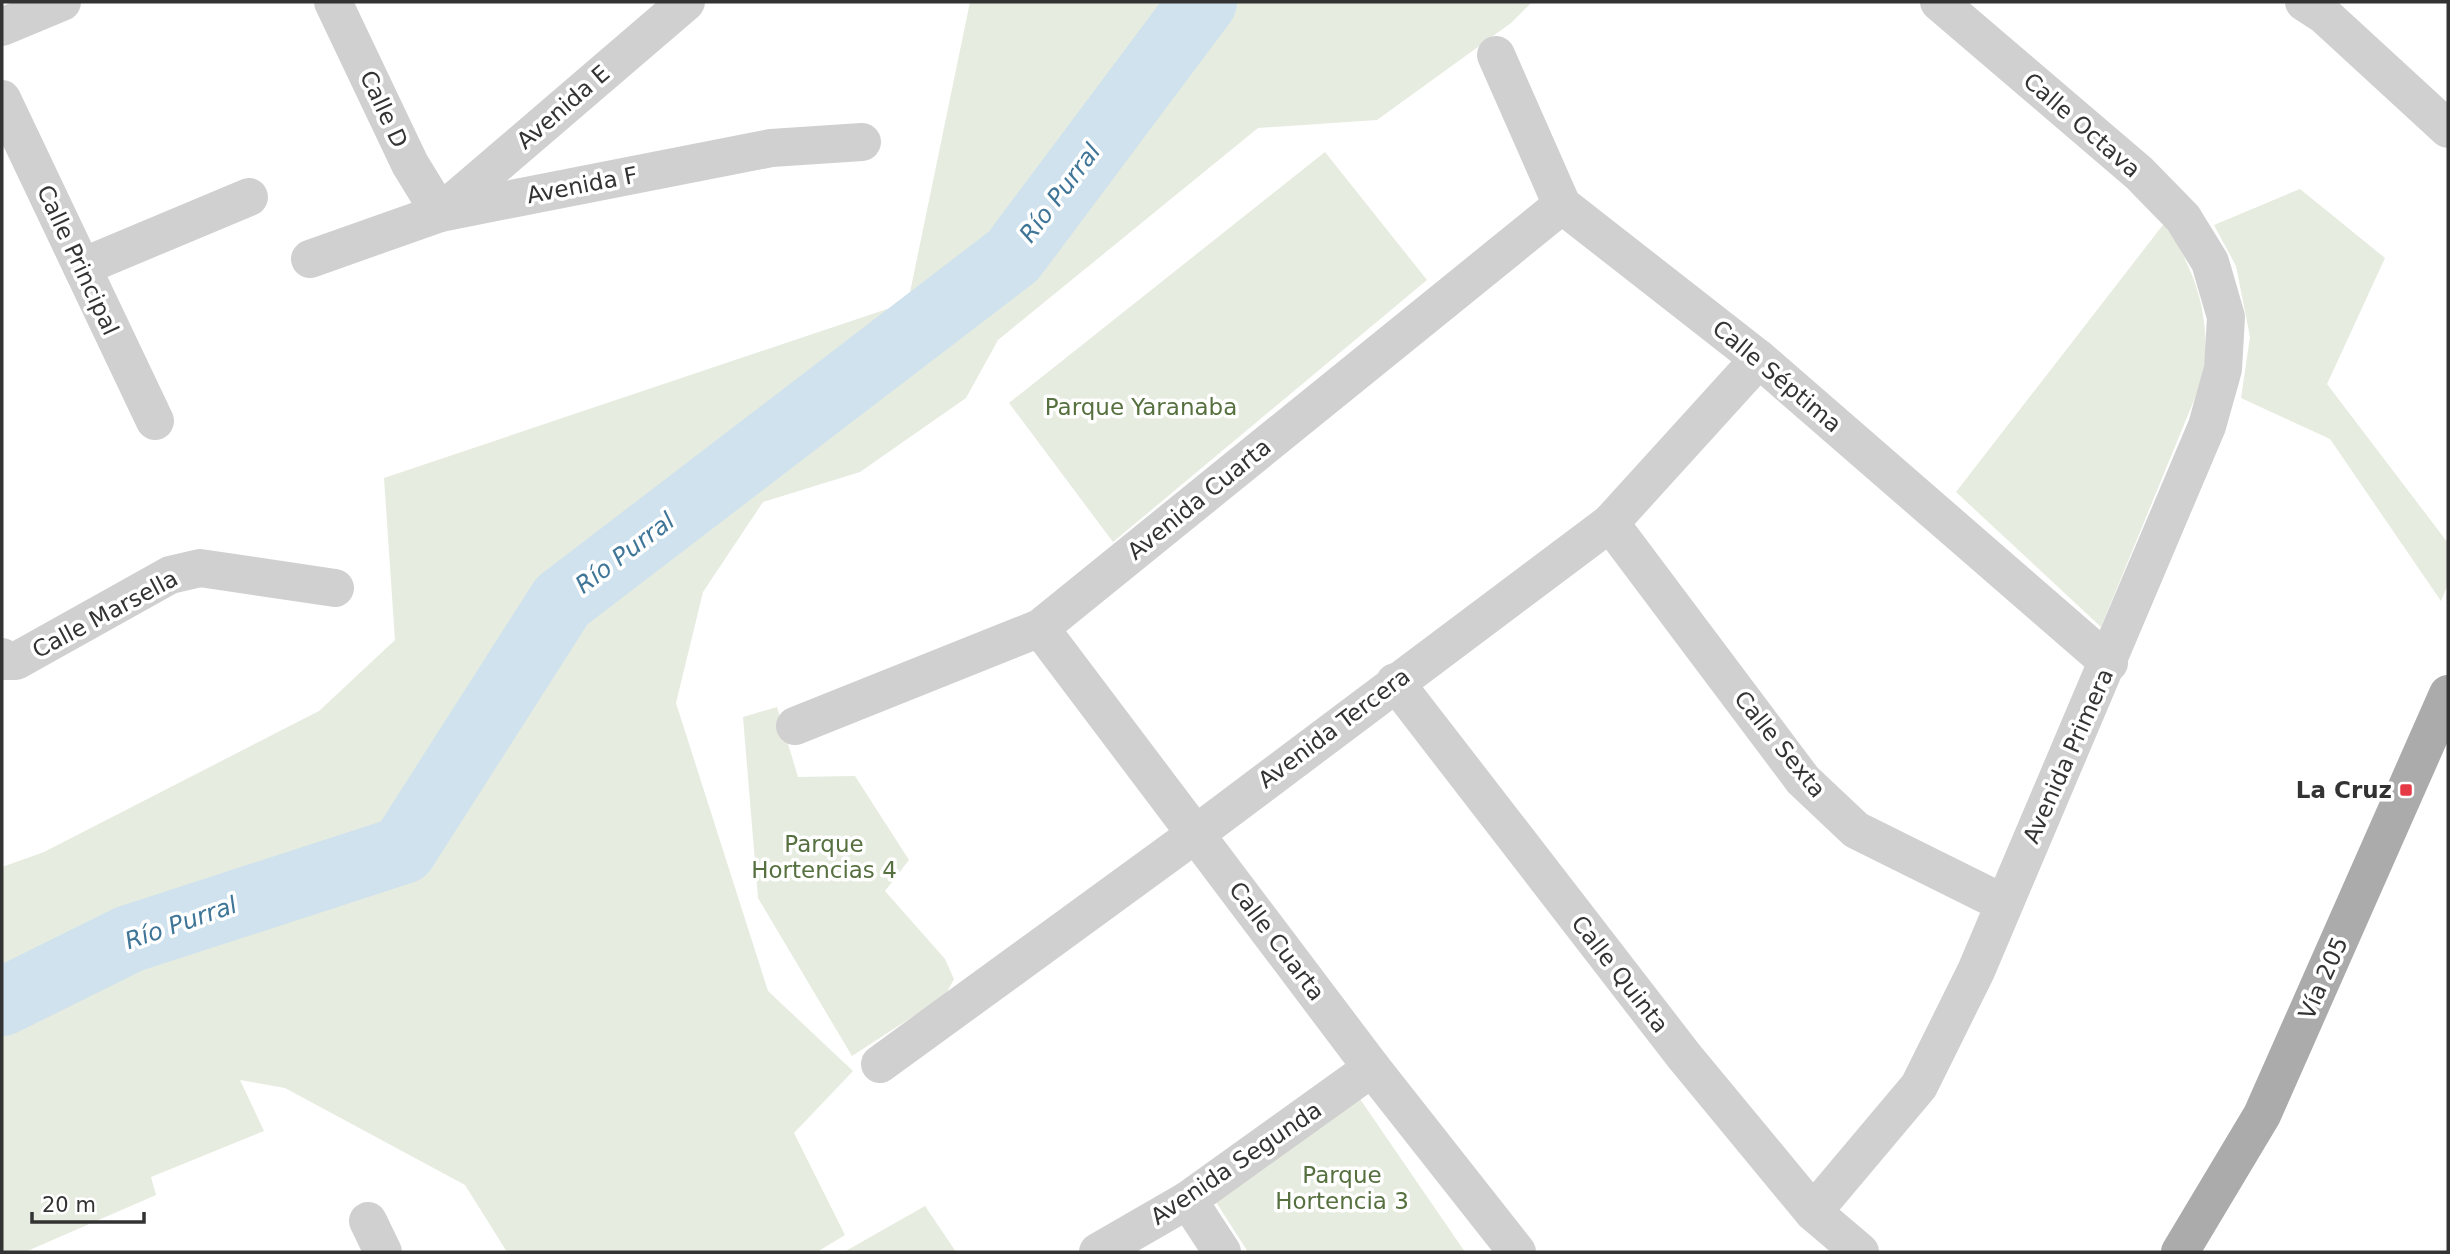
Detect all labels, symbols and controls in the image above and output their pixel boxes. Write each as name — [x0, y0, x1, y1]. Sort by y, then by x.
street label: Avenida E — [512, 60, 614, 154]
street label: Calle D — [355, 66, 413, 152]
street label: Calle Octava — [2018, 67, 2146, 183]
water label: Río Purral — [1014, 138, 1106, 248]
street label: Avenida F — [524, 162, 640, 208]
street label: Calle Principal — [32, 181, 124, 339]
street label: Calle Séptima — [1707, 315, 1847, 437]
park label: Parque Yaranaba — [1045, 394, 1237, 420]
street label: Avenida Cuarta — [1122, 433, 1276, 565]
water label: Río Purral — [570, 507, 680, 599]
street label: Calle Marsella — [28, 565, 182, 663]
street label: Avenida Tercera — [1253, 663, 1415, 793]
street label: Avenida Primera — [2018, 665, 2118, 847]
street label: Calle Sexta — [1729, 686, 1831, 802]
place label: La Cruz — [2296, 777, 2392, 803]
marker: La Cruz — [2398, 782, 2414, 798]
park label: Parque Hortencias 4 — [751, 831, 897, 883]
street label: Calle Cuarta — [1224, 877, 1330, 1005]
water label: Río Purral — [121, 891, 241, 955]
street label: Calle Quinta — [1566, 910, 1674, 1038]
street label: Vía 205 — [2293, 933, 2353, 1023]
street label: Avenida Segunda — [1146, 1096, 1326, 1230]
park label: Parque Hortencia 3 — [1275, 1162, 1409, 1214]
scale bar — [32, 1180, 144, 1224]
text: 20 m — [42, 1193, 96, 1217]

